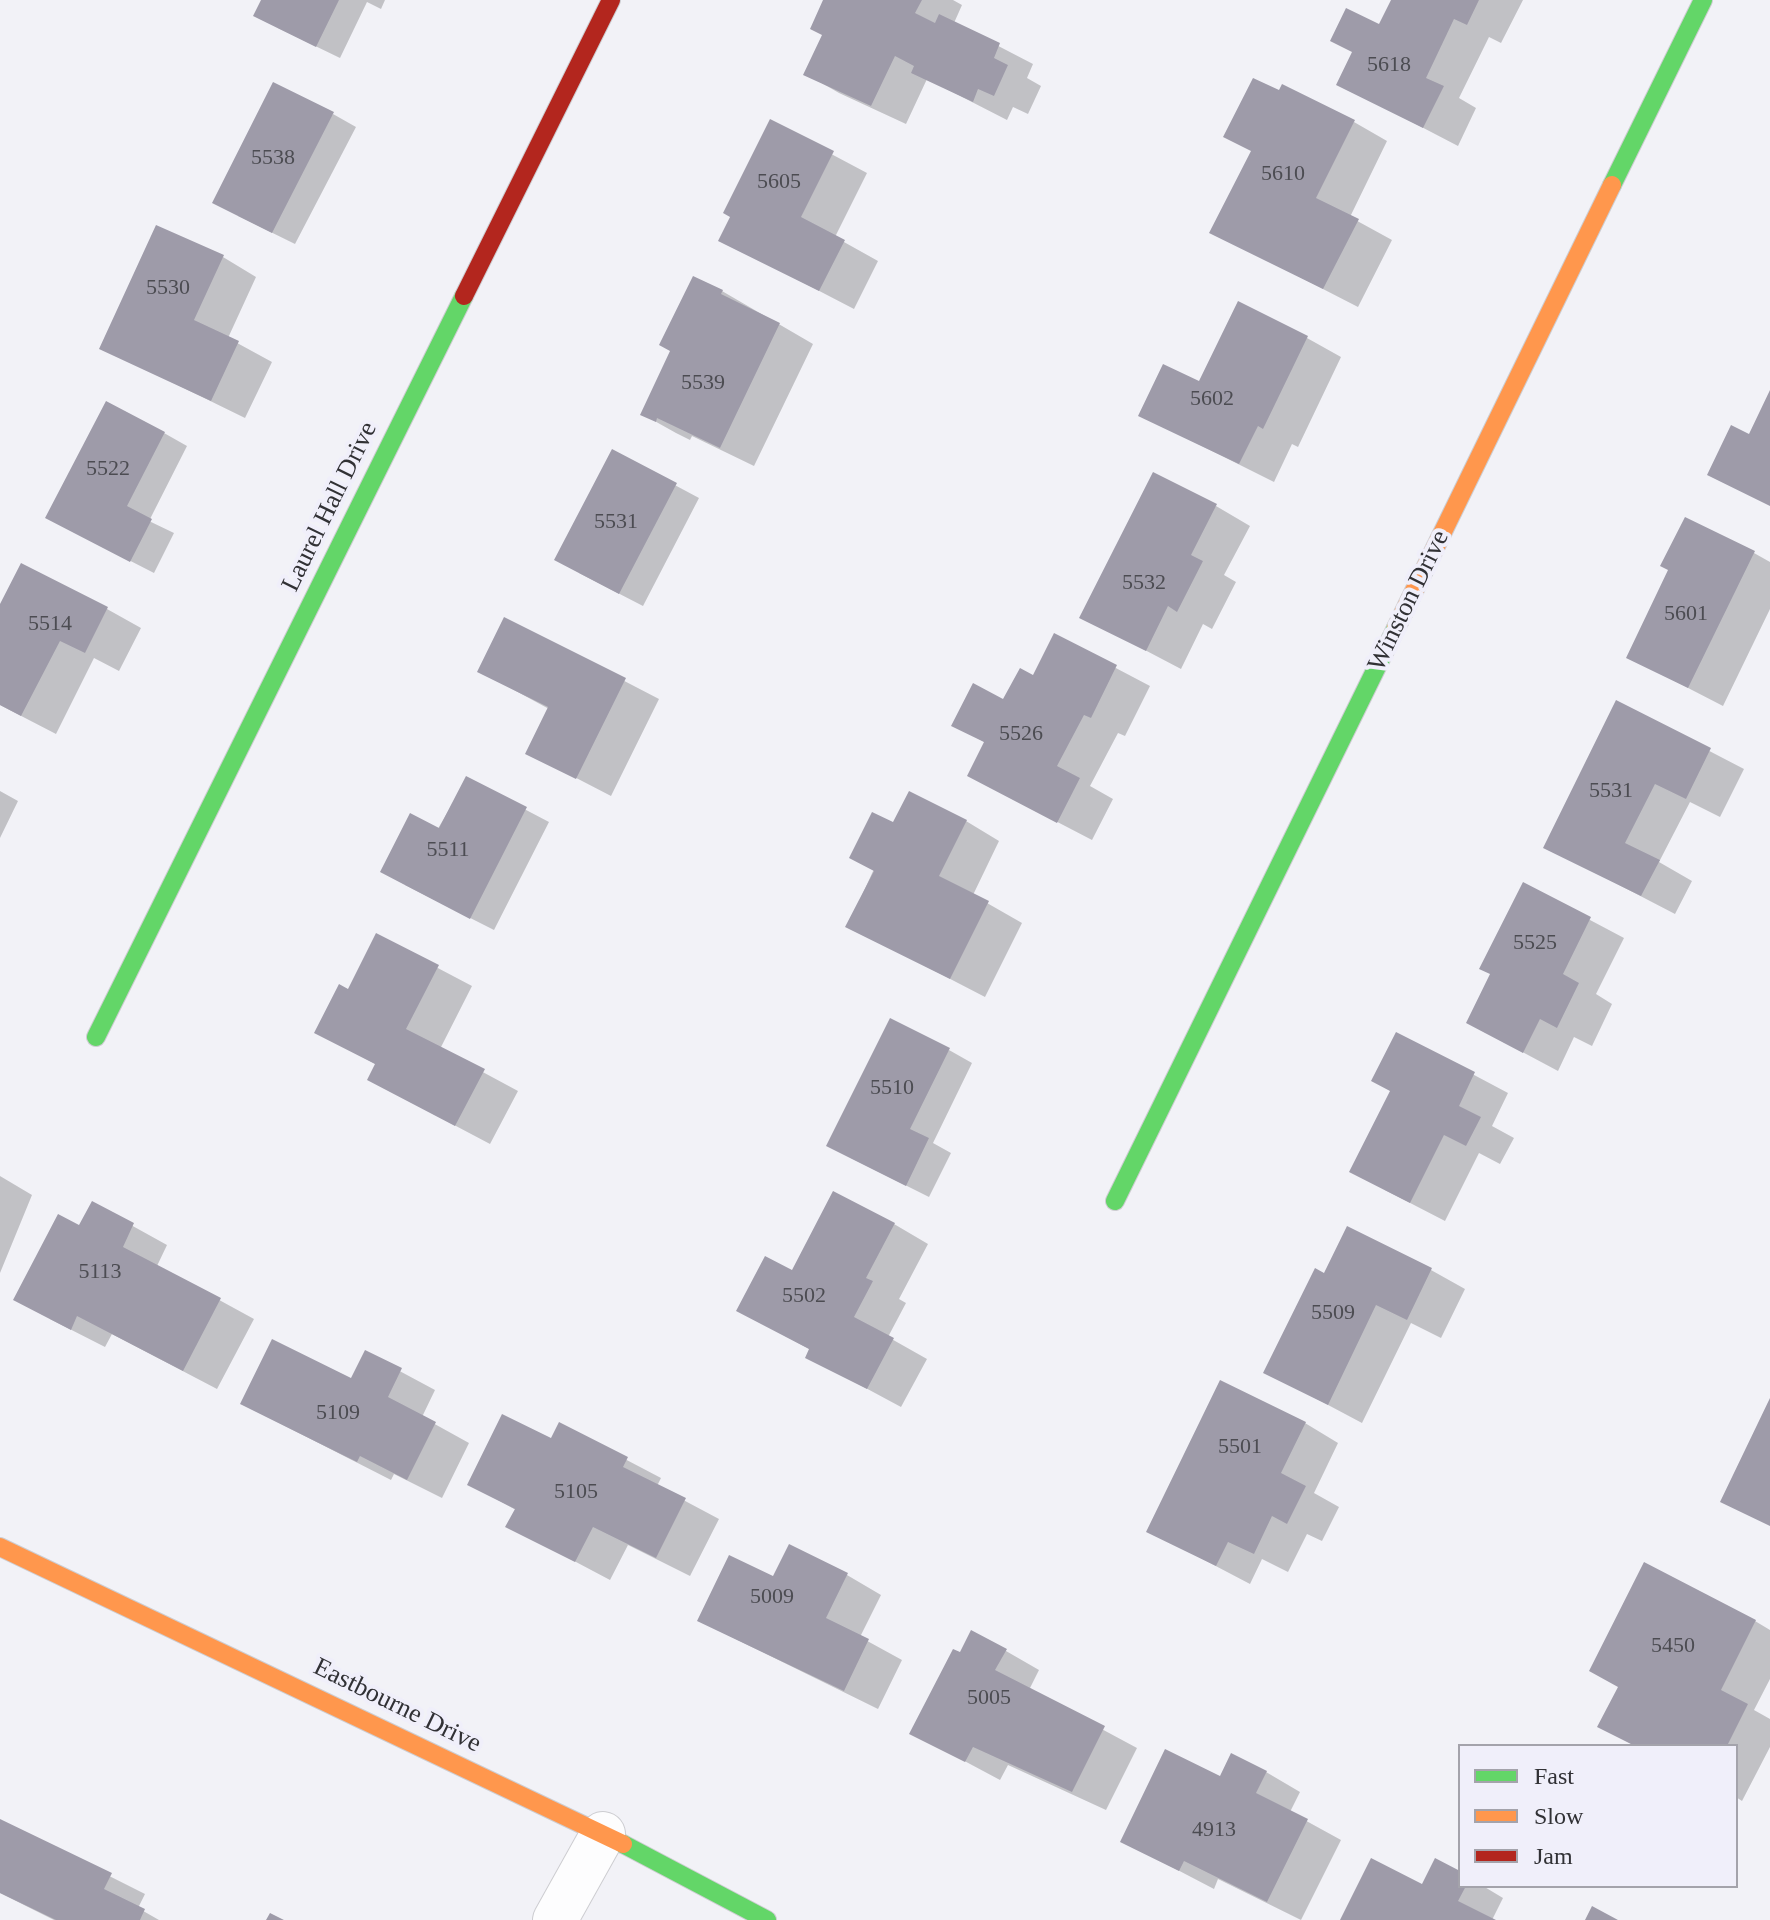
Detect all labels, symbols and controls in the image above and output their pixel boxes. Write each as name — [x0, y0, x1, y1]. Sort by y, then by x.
house number: 5618 — [1367, 52, 1411, 78]
house number: 5538 — [251, 145, 295, 171]
house number: 5610 — [1261, 161, 1305, 187]
house number: 5605 — [757, 169, 801, 195]
house number: 5530 — [146, 275, 190, 301]
house number: 5539 — [681, 370, 725, 396]
house number: 5602 — [1190, 386, 1234, 412]
street label: Laurel Hall Drive — [275, 417, 385, 597]
house number: 5522 — [86, 456, 130, 482]
house number: 5531 — [594, 509, 638, 535]
street label: Winston Drive — [1361, 526, 1457, 676]
house number: 5532 — [1122, 570, 1166, 596]
house number: 5601 — [1664, 601, 1708, 627]
house number: 5514 — [28, 611, 72, 637]
house number: 5526 — [999, 721, 1043, 747]
house number: 5531 — [1589, 778, 1633, 804]
house number: 5511 — [426, 837, 470, 863]
house number: 5525 — [1513, 930, 1557, 956]
house number: 5510 — [870, 1075, 914, 1101]
house number: 5113 — [78, 1259, 122, 1285]
house number: 5502 — [782, 1283, 826, 1309]
house number: 5509 — [1311, 1300, 1355, 1326]
house number: 5109 — [316, 1400, 360, 1426]
house number: 5501 — [1218, 1434, 1262, 1460]
house number: 5105 — [554, 1479, 598, 1505]
house number: 5009 — [750, 1584, 794, 1610]
house number: 5450 — [1651, 1633, 1695, 1659]
street label: Eastbourne Drive — [308, 1652, 486, 1760]
house number: 5005 — [967, 1685, 1011, 1711]
legend — [1458, 1744, 1738, 1888]
text: Fast — [1534, 1763, 1574, 1789]
text: Slow — [1534, 1803, 1583, 1829]
house number: 4913 — [1192, 1817, 1236, 1843]
text: Jam — [1534, 1843, 1573, 1869]

